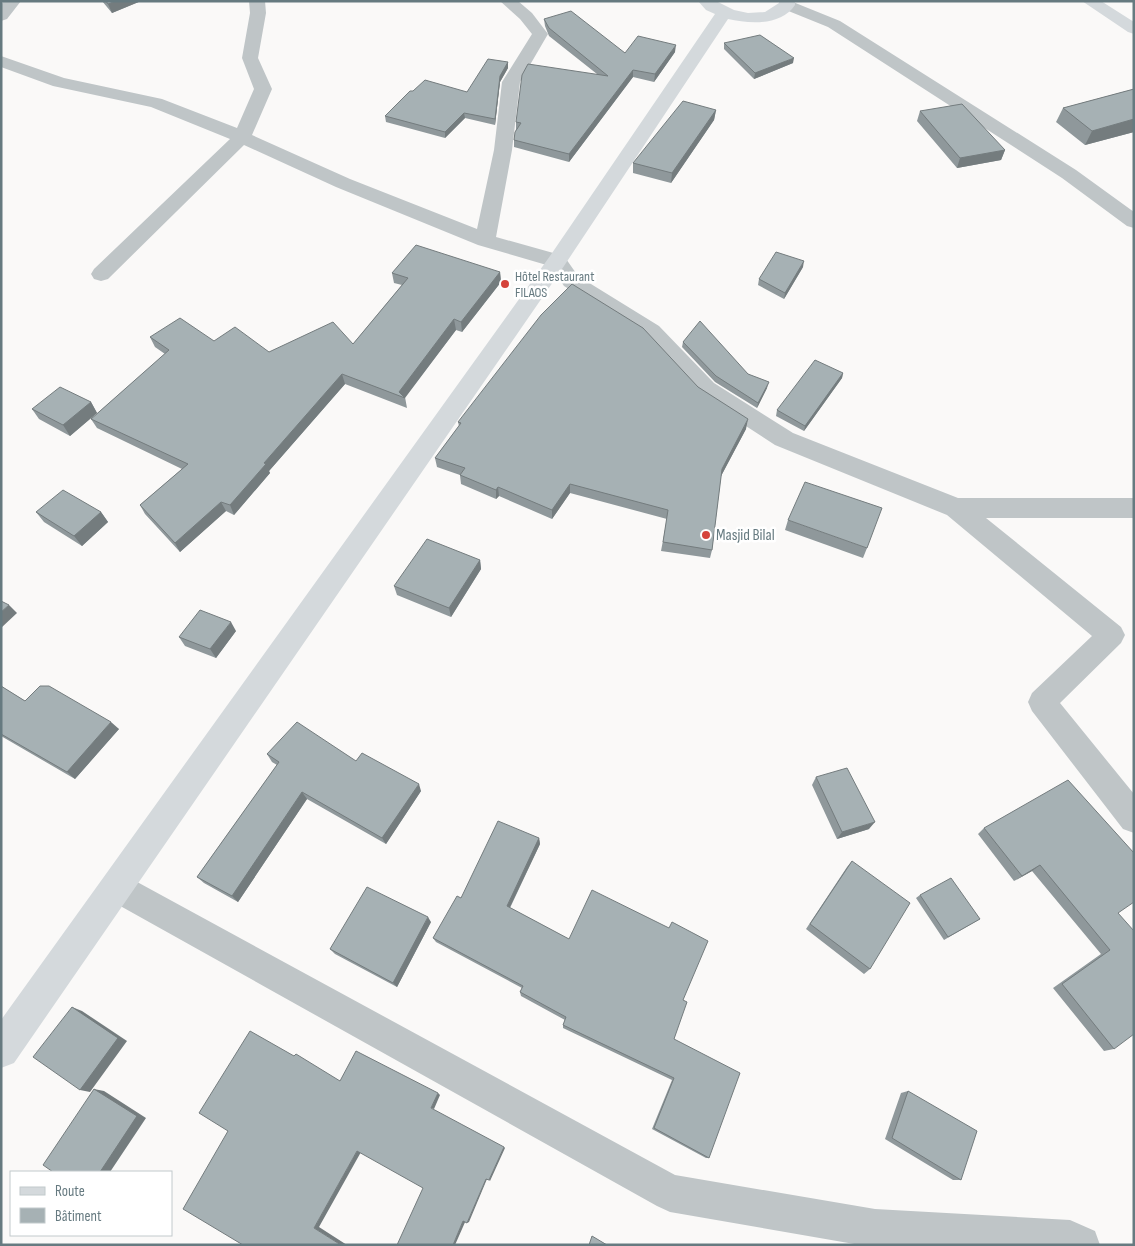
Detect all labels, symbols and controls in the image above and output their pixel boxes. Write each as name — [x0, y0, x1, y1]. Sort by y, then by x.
place label: Hôtel Restaurant FILAOS — [515, 268, 594, 301]
marker: Hôtel Restaurant FILAOS — [499, 278, 511, 290]
place label: Masjid Bilal — [716, 526, 775, 545]
marker: Masjid Bilal — [700, 529, 712, 541]
legend — [10, 1171, 172, 1236]
text: Route — [55, 1182, 85, 1201]
text: Bâtiment — [55, 1207, 102, 1226]

